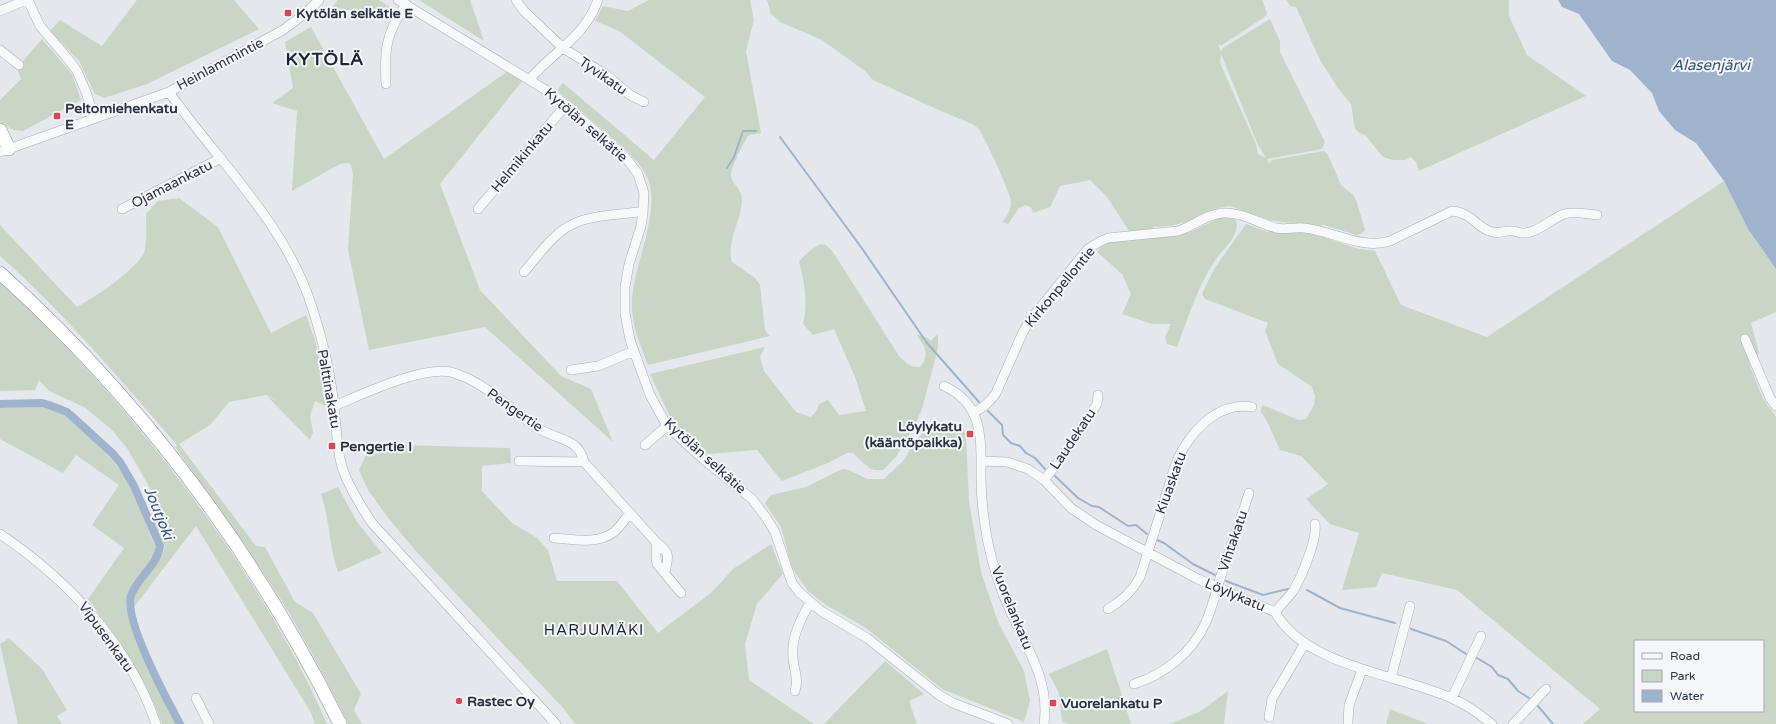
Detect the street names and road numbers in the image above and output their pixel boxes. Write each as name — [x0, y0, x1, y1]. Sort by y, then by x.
street label: Heinlammintie — [174, 34, 266, 94]
street label: Tyvikatu — [576, 53, 630, 99]
street label: Kytölän selkätie — [541, 84, 631, 166]
street label: Helmikinkatu — [488, 118, 556, 196]
street label: Ojamaankatu — [129, 156, 215, 212]
street label: Kirkonpellontie — [1021, 243, 1099, 331]
street label: Palttinakatu — [314, 348, 344, 430]
street label: Pengertie — [484, 385, 546, 436]
street label: Laudekatu — [1046, 405, 1100, 473]
street label: Kytölän selkätie — [660, 415, 750, 497]
street label: Kiuaskatu — [1152, 450, 1190, 516]
street label: Vihtakatu — [1215, 508, 1251, 574]
street label: Vuorelankatu — [988, 564, 1036, 652]
street label: Löylykatu — [1202, 575, 1268, 615]
street label: Vipusenkatu — [75, 599, 137, 675]

